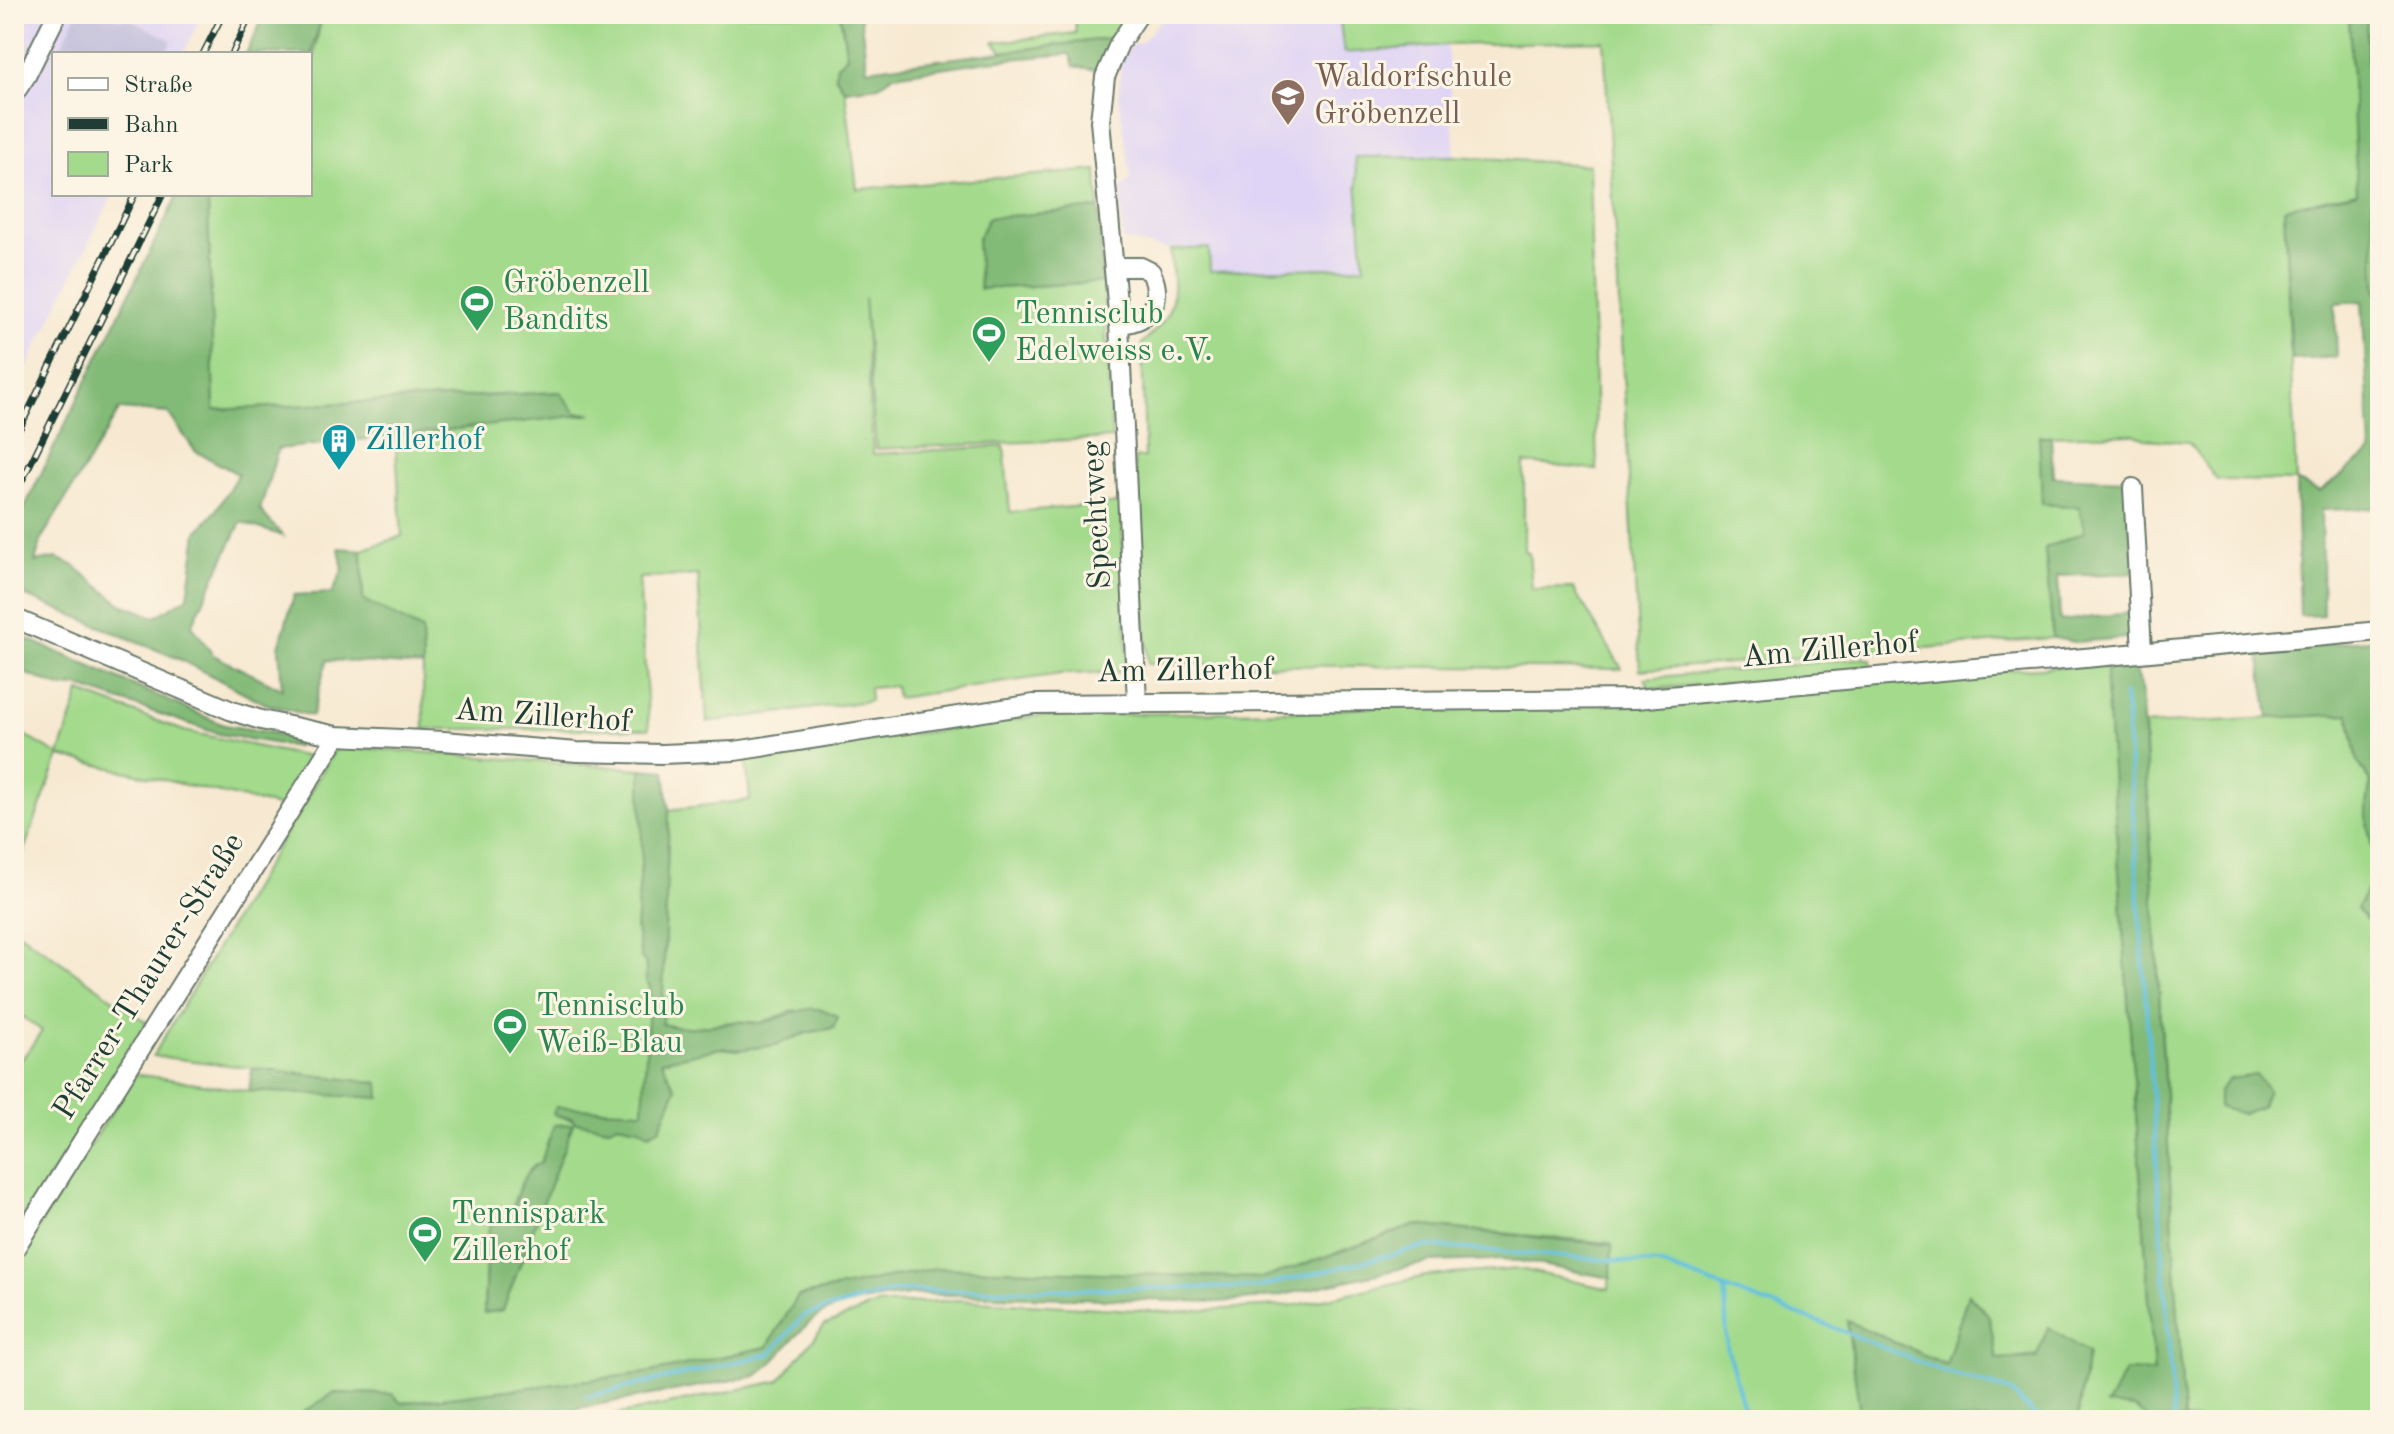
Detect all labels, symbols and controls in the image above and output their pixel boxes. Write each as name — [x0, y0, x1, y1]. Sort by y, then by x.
legend — [52, 52, 312, 196]
place label: Waldorfschule Gröbenzell — [1314, 62, 1512, 131]
text: Straße — [124, 74, 193, 98]
school or university icon: Waldorfschule Gröbenzell — [1269, 77, 1307, 127]
text: Bahn — [124, 114, 178, 138]
text: Park — [124, 154, 173, 178]
place label: Gröbenzell Bandits — [503, 268, 650, 337]
sports icon: Gröbenzell Bandits — [458, 283, 496, 333]
place label: Tennisclub Edelweiss e.V. — [1015, 299, 1213, 368]
sports icon: Tennisclub Edelweiss e.V. — [970, 314, 1008, 364]
building icon: Zillerhof — [320, 422, 358, 472]
place label: Zillerhof — [365, 425, 485, 457]
street label: Spechtweg — [1078, 440, 1118, 590]
street label: Am Zillerhof — [1740, 627, 1921, 675]
street label: Am Zillerhof — [1096, 654, 1275, 690]
street label: Am Zillerhof — [453, 695, 634, 739]
street label: Pfarrer-Thaurer-Straße — [49, 828, 251, 1126]
place label: Tennisclub Weiß-Blau — [536, 991, 685, 1060]
sports icon: Tennisclub Weiß-Blau — [491, 1006, 529, 1056]
place label: Tennispark Zillerhof — [451, 1199, 606, 1268]
sports icon: Tennispark Zillerhof — [406, 1214, 444, 1264]

